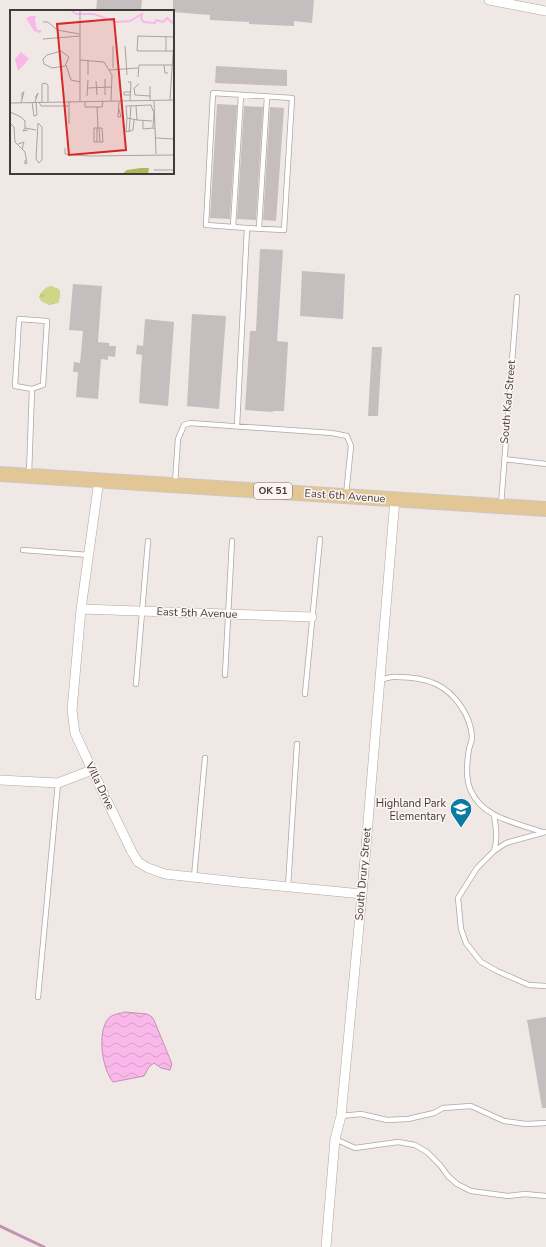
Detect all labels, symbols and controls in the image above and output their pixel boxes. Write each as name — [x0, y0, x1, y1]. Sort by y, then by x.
inset map — [10, 10, 174, 174]
street label: South Kad Street — [497, 359, 519, 444]
road number: OK 51 — [254, 483, 292, 499]
street label: East 6th Avenue — [304, 486, 386, 506]
street label: East 5th Avenue — [156, 604, 238, 622]
street label: Villa Drive — [82, 759, 118, 813]
place label: Highland Park Elementary — [376, 796, 446, 824]
school or university icon: Highland Park Elementary — [448, 796, 474, 829]
street label: South Drury Street — [351, 827, 375, 921]

